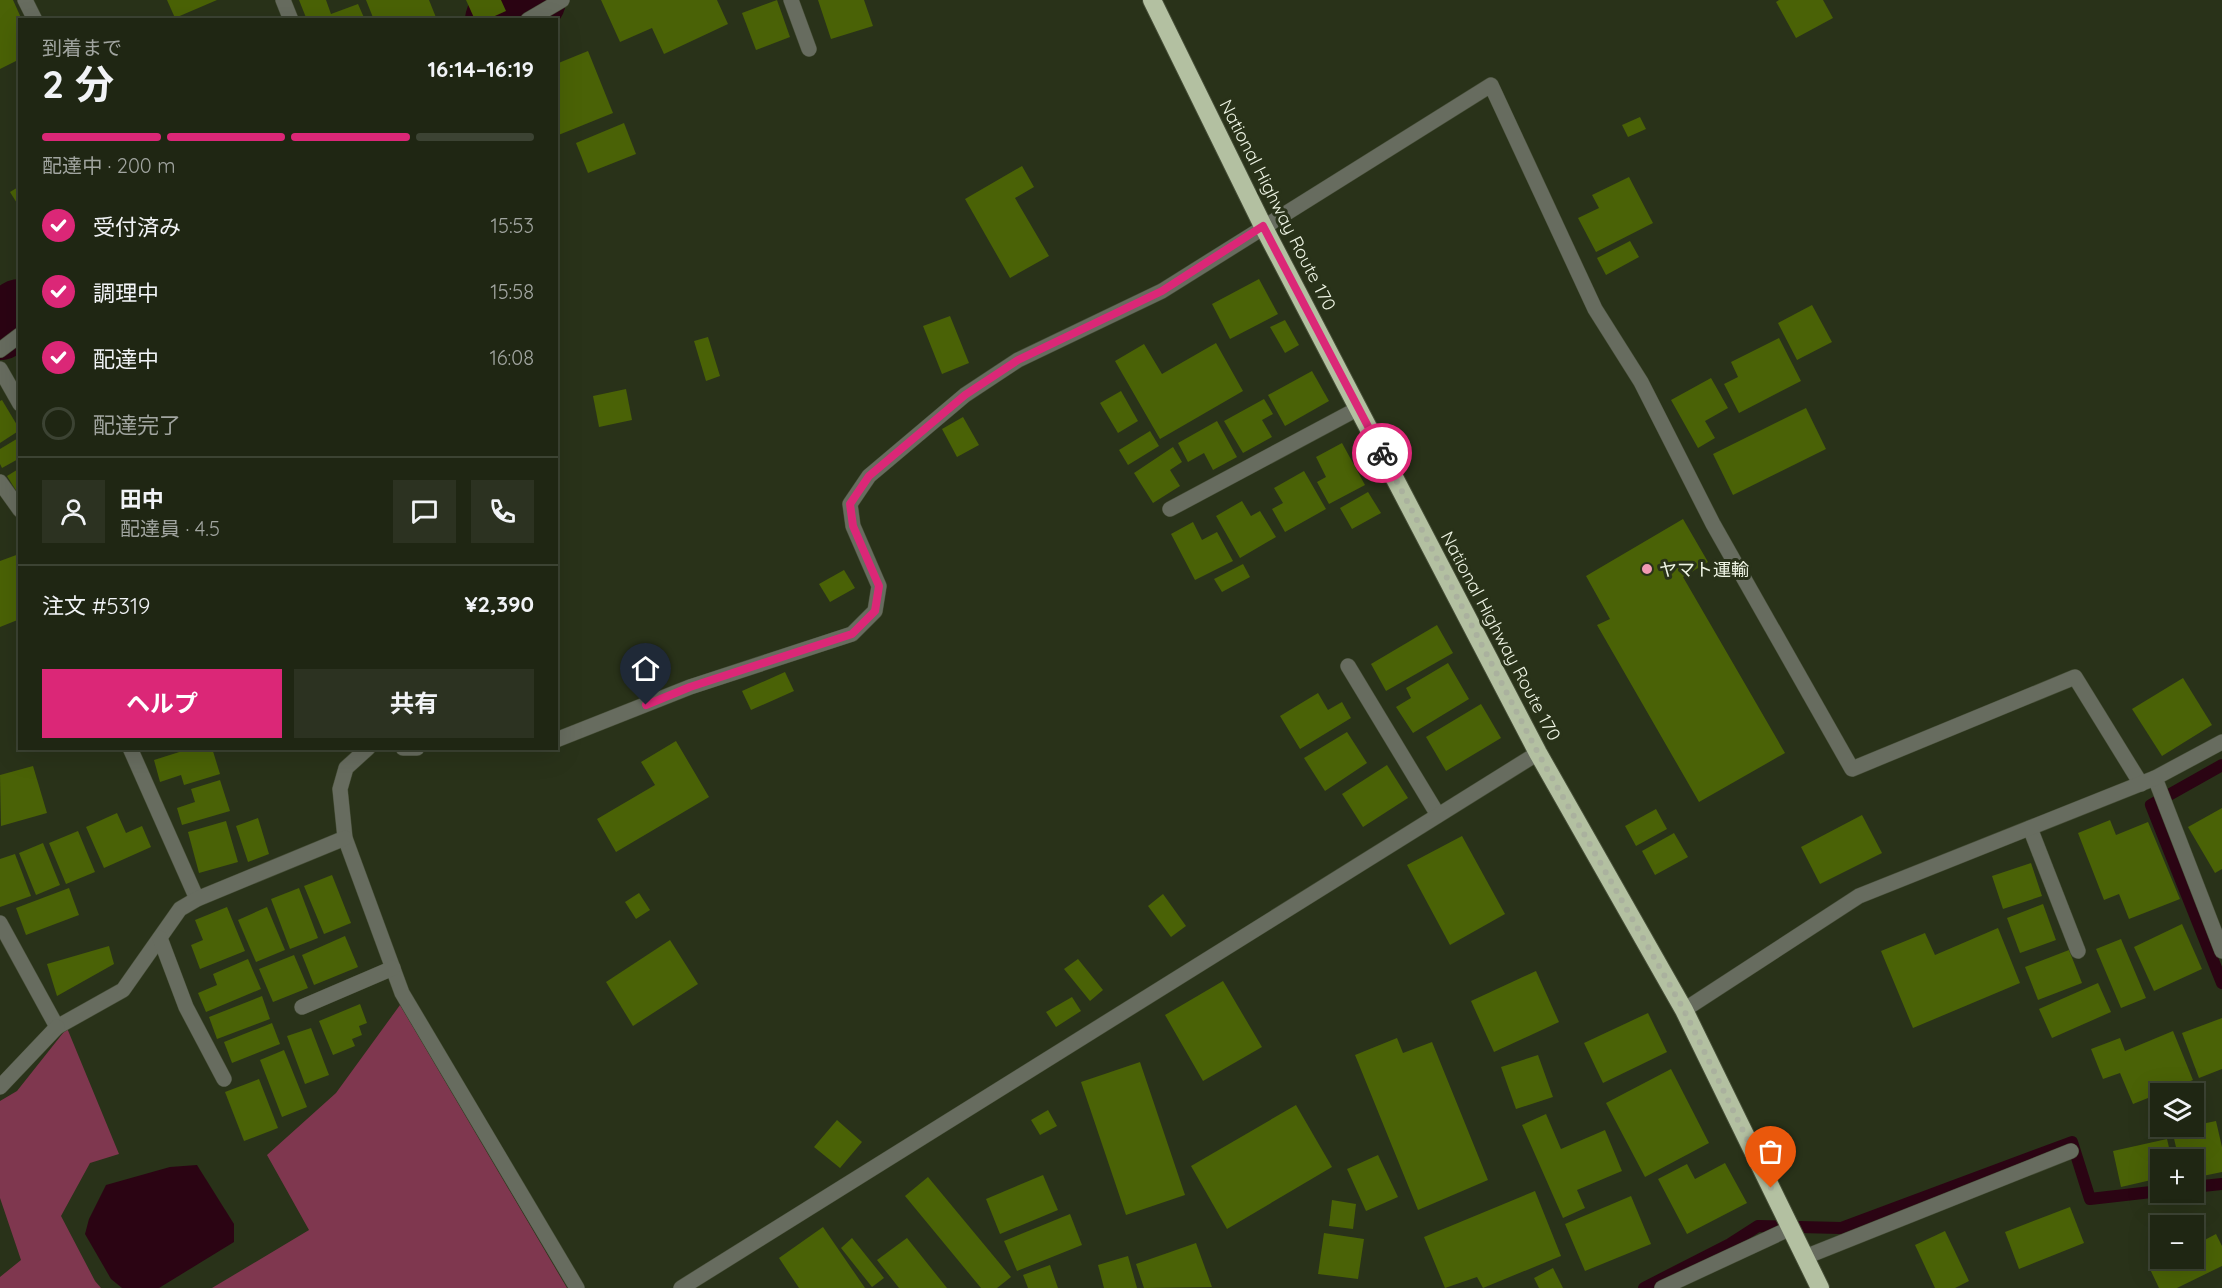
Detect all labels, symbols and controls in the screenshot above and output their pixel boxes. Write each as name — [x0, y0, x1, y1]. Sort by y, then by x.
text: 到着まで — [42, 35, 122, 60]
text: 16:14–16:19 — [428, 55, 534, 83]
text: 2 分 — [42, 59, 114, 108]
street label: National Highway Route 170 — [1215, 96, 1341, 314]
text: 配達中 · 200 m — [42, 153, 175, 178]
icon: check — [42, 209, 75, 242]
text: 受付済み — [93, 213, 181, 241]
text: 15:53 — [491, 213, 534, 238]
icon: check — [42, 275, 75, 308]
text: 調理中 — [93, 279, 159, 307]
text: 15:58 — [490, 279, 534, 304]
icon: check — [42, 341, 75, 374]
text: 配達中 — [93, 345, 159, 373]
text: 16:08 — [489, 345, 534, 370]
text: 配達完了 — [93, 411, 181, 439]
courier — [1352, 423, 1412, 483]
icon: bike — [1366, 437, 1399, 470]
button: person — [42, 480, 105, 543]
button: chat — [393, 480, 456, 543]
button: phone — [471, 480, 534, 543]
text: 田中 — [120, 485, 164, 513]
text: 配達員 · 4.5 — [120, 516, 220, 541]
street label: National Highway Route 170 — [1436, 527, 1566, 745]
place label: ヤマト運輸 — [1659, 558, 1749, 581]
marker: ヤマト運輸 — [1640, 562, 1654, 576]
text: ¥2,390 — [465, 590, 534, 618]
text: 注文 #5319 — [42, 592, 150, 620]
pin — [620, 643, 671, 705]
icon: home — [629, 652, 662, 685]
button: ヘルプ — [42, 669, 282, 738]
button: 共有 — [294, 669, 534, 738]
map controls — [2150, 1083, 2204, 1269]
button: layers — [2150, 1083, 2204, 1137]
pin — [1745, 1126, 1796, 1188]
icon: bag — [1754, 1135, 1787, 1168]
button: + — [2150, 1149, 2204, 1203]
button: − — [2150, 1215, 2204, 1269]

